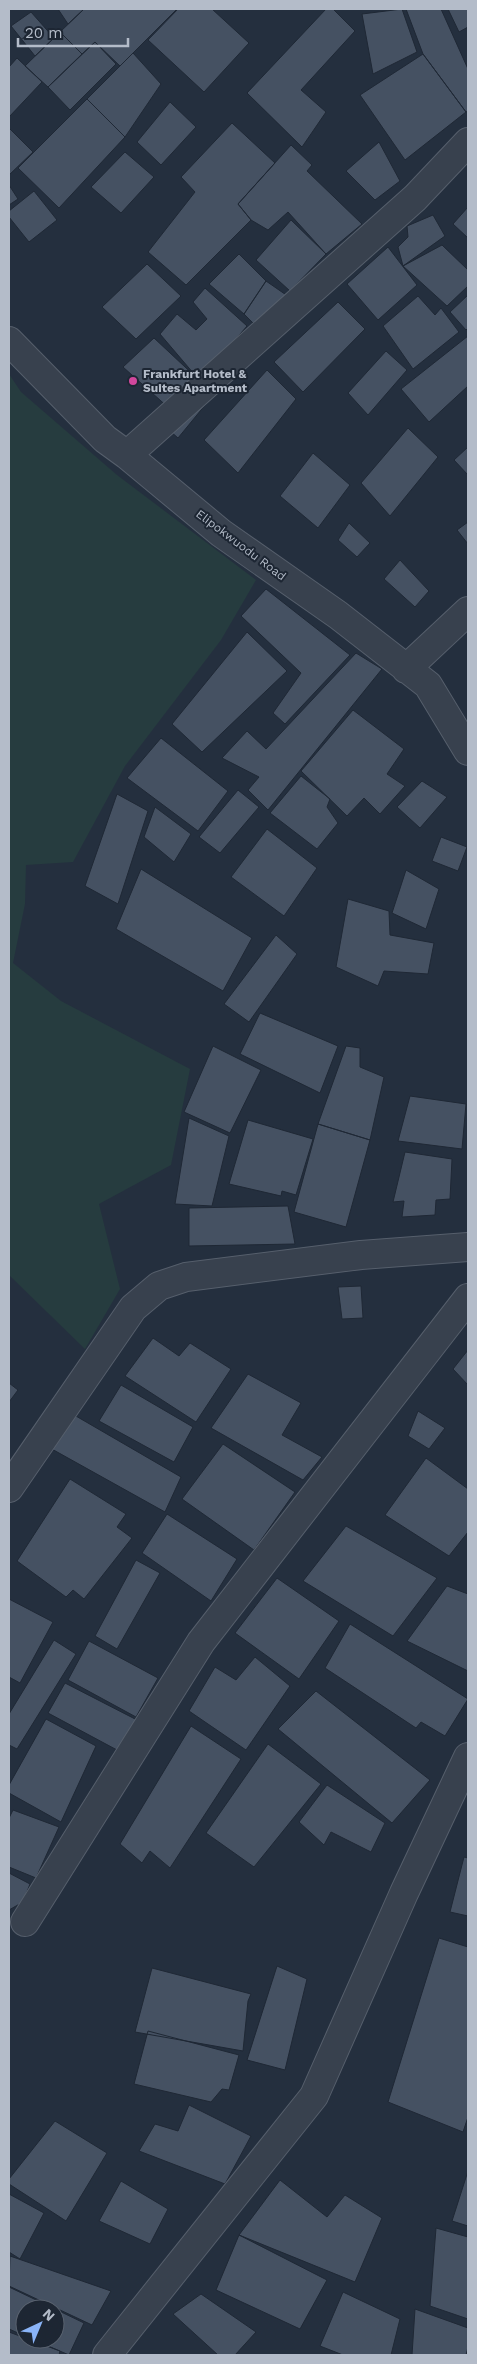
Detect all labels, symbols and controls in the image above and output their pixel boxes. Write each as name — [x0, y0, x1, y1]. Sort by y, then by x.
scale bar — [18, 15, 128, 47]
text: 20 m — [25, 24, 63, 42]
place label: Frankfurt Hotel & Suites Apartment — [143, 367, 248, 395]
marker: Frankfurt Hotel & Suites Apartment — [127, 375, 139, 387]
street label: Elipokwuodu Road — [193, 507, 289, 583]
north arrow — [15, 2299, 65, 2349]
text: N — [40, 2305, 58, 2324]

